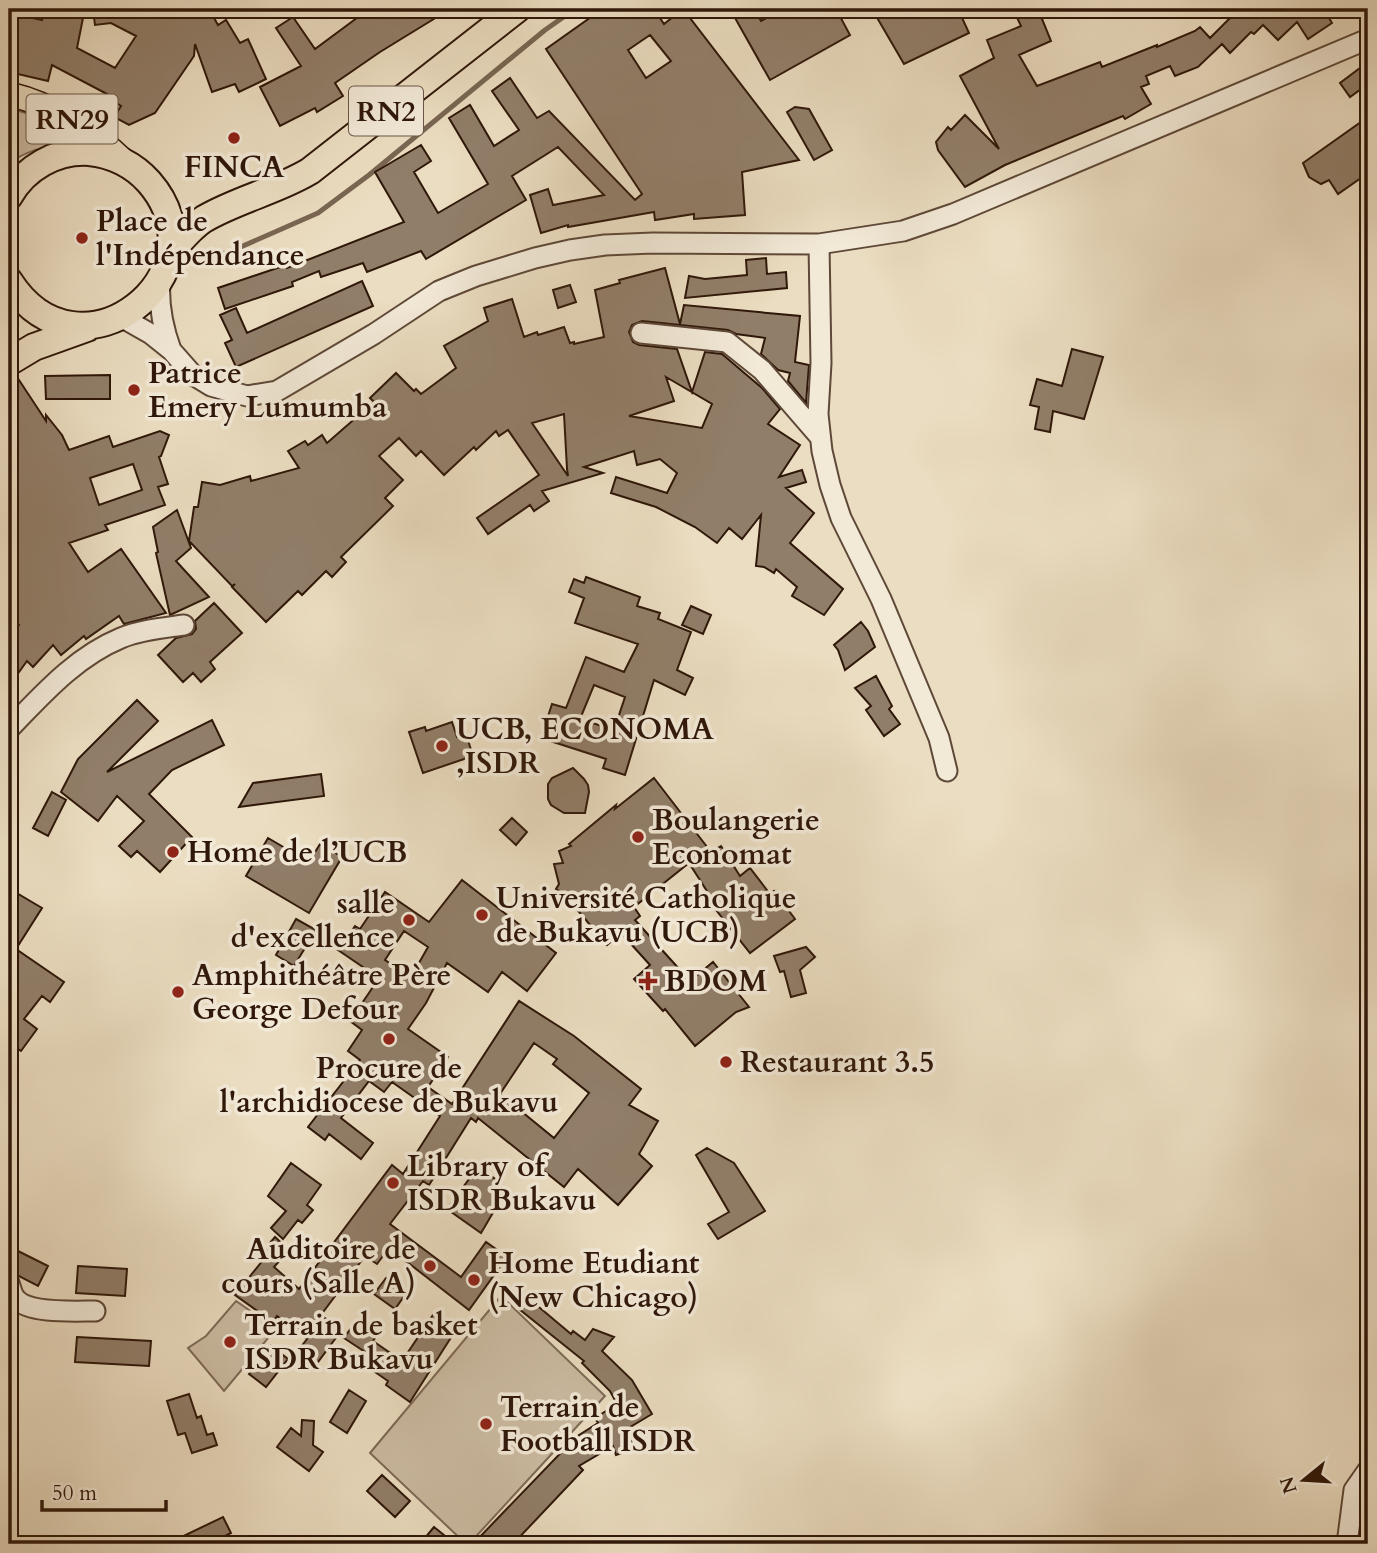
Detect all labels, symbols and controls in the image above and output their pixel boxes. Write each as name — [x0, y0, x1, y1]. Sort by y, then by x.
road number: RN2 — [349, 86, 423, 136]
road number: RN29 — [27, 94, 118, 144]
marker: FINCA — [226, 130, 242, 146]
place label: FINCA — [184, 147, 285, 188]
place label: Place de l'Indépendance — [96, 201, 305, 276]
marker: Place de l'Indépendance — [74, 230, 90, 246]
place label: Patrice Emery Lumumba — [148, 353, 387, 428]
marker: Patrice Emery Lumumba — [126, 382, 142, 398]
place label: UCB, ECONOMA ,ISDR — [456, 709, 714, 784]
marker: UCB, ECONOMA ,ISDR — [434, 738, 450, 754]
place label: Boulangerie Economat — [652, 800, 820, 875]
marker: Boulangerie Economat — [630, 829, 646, 845]
place label: Home de l’UCB — [187, 832, 407, 873]
marker: Home de l’UCB — [165, 844, 181, 860]
place label: Université Catholique de Bukavu (UCB) — [496, 878, 797, 953]
place label: salle d'excellence — [231, 883, 395, 958]
marker: Université Catholique de Bukavu (UCB) — [474, 907, 490, 923]
marker: salle d'excellence — [401, 912, 417, 928]
place label: Amphithéâtre Père George Defour — [192, 955, 451, 1030]
place label: BDOM — [664, 961, 767, 1002]
marker: BDOM — [638, 971, 658, 991]
marker: Amphithéâtre Père George Defour — [170, 984, 186, 1000]
marker: Procure de l'archidiocese de Bukavu — [381, 1031, 397, 1047]
place label: Restaurant 3.5 — [740, 1042, 934, 1083]
place label: Procure de l'archidiocese de Bukavu — [220, 1048, 558, 1123]
marker: Restaurant 3.5 — [718, 1054, 734, 1070]
place label: Library of ISDR Bukavu — [407, 1146, 596, 1221]
marker: Library of ISDR Bukavu — [385, 1175, 401, 1191]
place label: Auditoire de cours (Salle A) — [221, 1229, 416, 1304]
place label: Home Etudiant (New Chicago) — [488, 1243, 700, 1318]
marker: Auditoire de cours (Salle A) — [422, 1258, 438, 1274]
marker: Home Etudiant (New Chicago) — [466, 1272, 482, 1288]
place label: Terrain de basket ISDR Bukavu — [244, 1305, 478, 1380]
marker: Terrain de basket ISDR Bukavu — [222, 1334, 238, 1350]
place label: Terrain de Football ISDR — [500, 1387, 695, 1462]
marker: Terrain de Football ISDR — [478, 1416, 494, 1432]
north arrow — [1268, 1444, 1338, 1514]
scale bar — [42, 1469, 166, 1513]
text: N — [1274, 1473, 1304, 1497]
text: 50 m — [52, 1479, 97, 1508]

